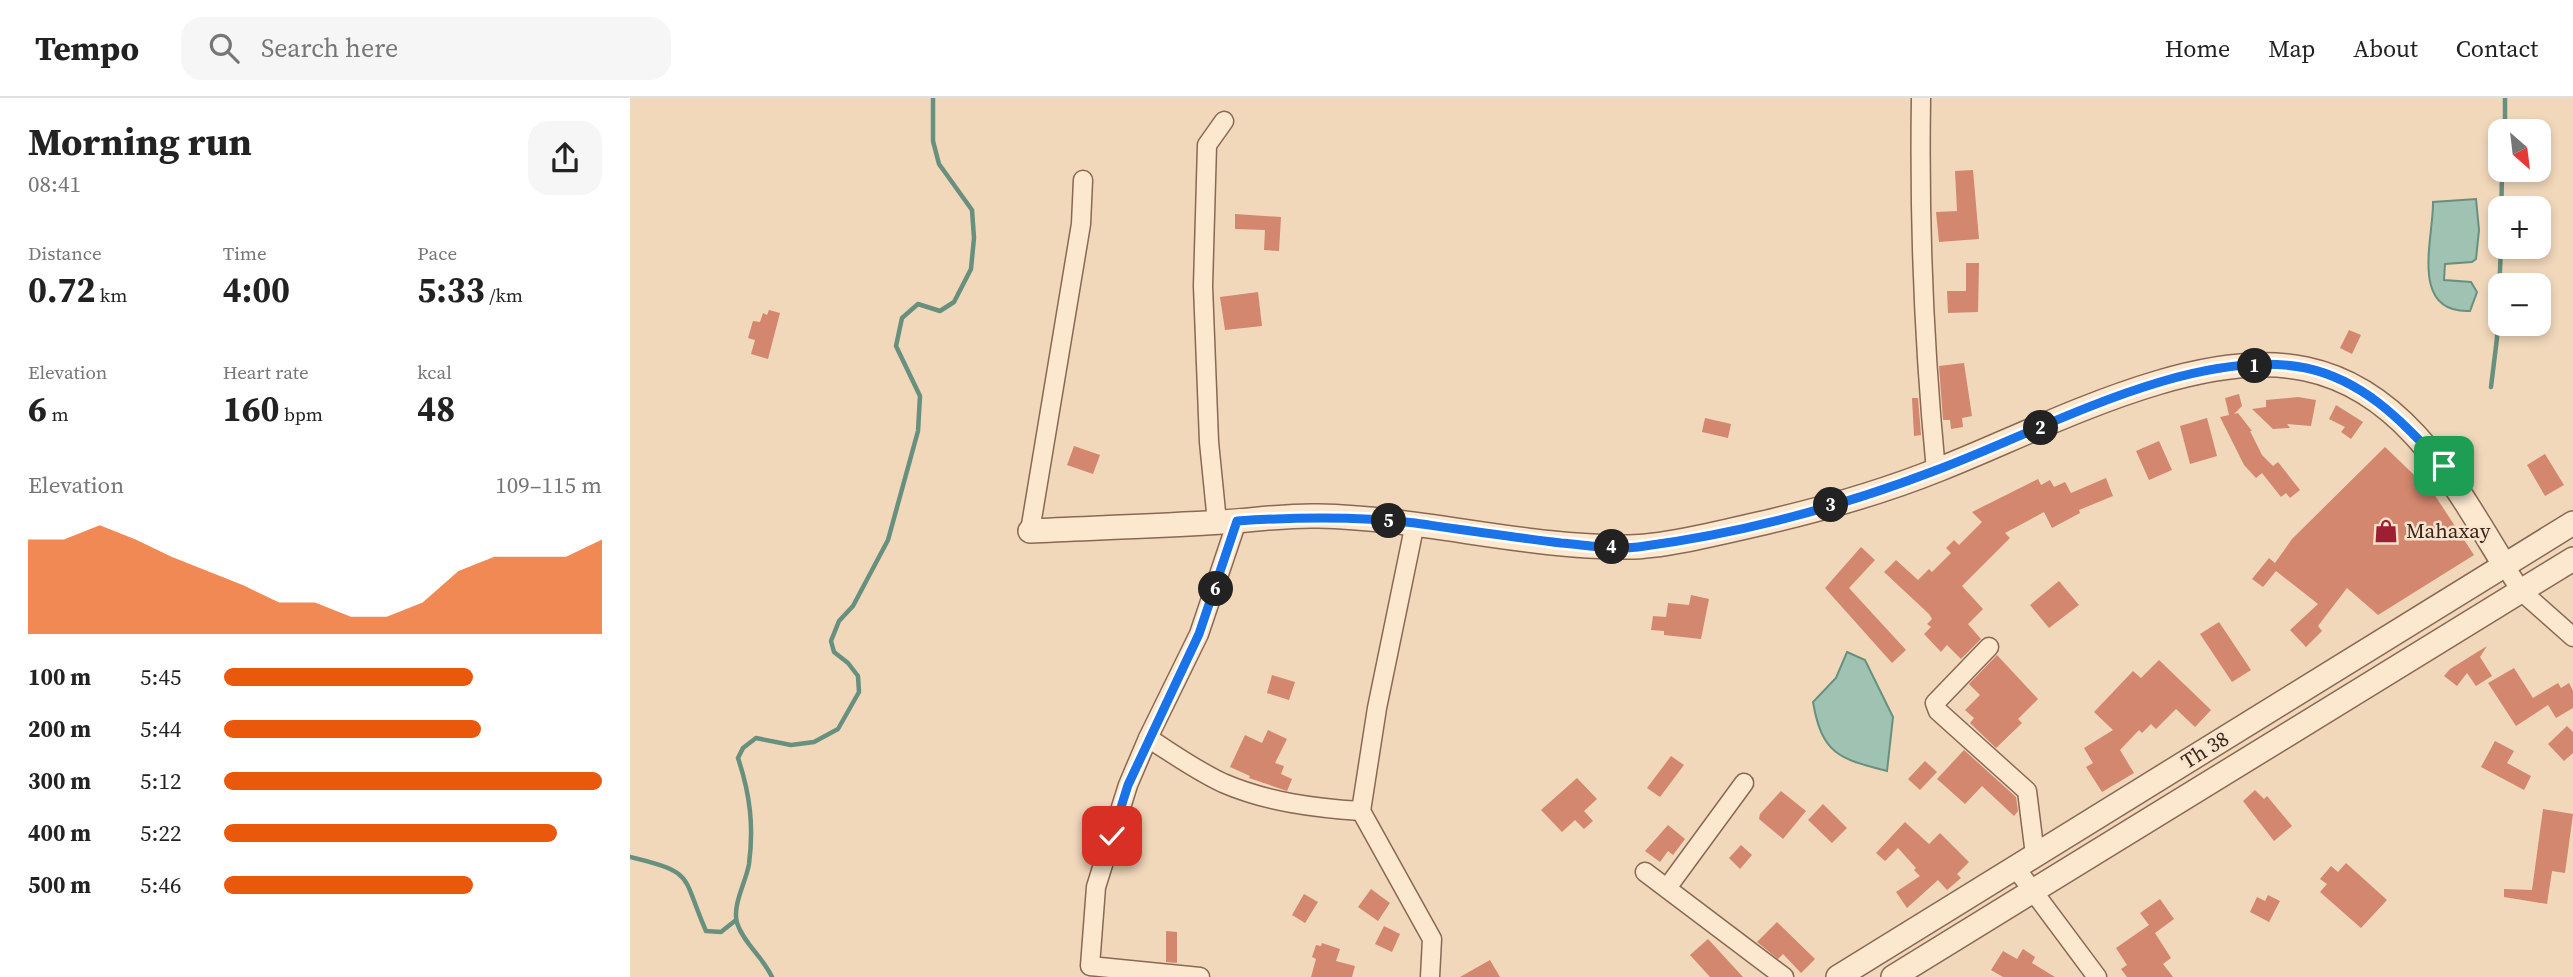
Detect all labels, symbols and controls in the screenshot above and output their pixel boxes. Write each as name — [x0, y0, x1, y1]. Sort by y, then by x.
search box — [181, 17, 671, 80]
text: Tempo — [35, 26, 139, 71]
icon: search — [205, 29, 243, 67]
text: Search here — [261, 30, 398, 66]
text: Home — [2165, 32, 2230, 65]
text: Map — [2268, 32, 2315, 65]
text: About — [2353, 32, 2418, 65]
text: Contact — [2456, 32, 2538, 65]
text: Morning run — [28, 116, 252, 168]
north arrow — [2488, 119, 2552, 182]
map controls — [2488, 119, 2551, 336]
button: share — [528, 121, 602, 195]
text: 08:41 — [28, 168, 81, 200]
button: + — [2488, 196, 2551, 259]
text: Distance — [28, 240, 102, 266]
text: Time — [223, 240, 267, 266]
text: Pace — [417, 240, 457, 266]
text: 0.72 — [28, 266, 95, 314]
text: 4:00 — [223, 266, 290, 314]
text: 5:33 — [417, 266, 485, 314]
button: − — [2488, 273, 2551, 336]
text: km — [95, 282, 127, 308]
text: /km — [485, 282, 523, 308]
pin: 1 — [2238, 348, 2272, 384]
text: 1 — [2249, 352, 2260, 378]
text: Elevation — [28, 359, 107, 385]
text: Heart rate — [223, 359, 309, 385]
text: kcal — [417, 359, 452, 385]
text: 6 — [28, 385, 47, 433]
text: 160 — [223, 385, 280, 433]
text: 48 — [417, 385, 455, 433]
text: m — [47, 401, 69, 427]
text: bpm — [280, 401, 323, 427]
pin: 2 — [2024, 410, 2058, 446]
text: 2 — [2035, 414, 2046, 440]
pin — [2414, 436, 2474, 496]
icon: arrive — [2425, 447, 2463, 485]
text: Elevation — [28, 469, 124, 501]
text: 109–115 m — [495, 469, 602, 501]
pin: 3 — [1814, 488, 1848, 522]
text: 3 — [1825, 491, 1836, 517]
pin: 5 — [1372, 504, 1406, 538]
text: 5 — [1383, 507, 1394, 533]
place label: Mahaxay — [2406, 516, 2491, 545]
shop icon: Mahaxay — [2372, 517, 2400, 545]
pin: 4 — [1594, 530, 1630, 564]
text: 4 — [1606, 533, 1617, 559]
pin: 6 — [1198, 572, 1234, 606]
text: 6 — [1210, 575, 1221, 601]
text: 100 m — [28, 661, 91, 693]
text: 5:45 — [140, 661, 181, 693]
text: 200 m — [28, 713, 91, 745]
text: 5:44 — [140, 713, 181, 745]
street label: Th 38 — [2175, 724, 2234, 775]
text: 300 m — [28, 765, 91, 797]
text: 5:12 — [140, 765, 181, 797]
pin — [1082, 806, 1142, 866]
text: 400 m — [28, 817, 91, 849]
text: 5:22 — [140, 817, 181, 849]
icon: check — [1093, 817, 1131, 855]
text: 500 m — [28, 869, 91, 901]
text: 5:46 — [140, 869, 181, 901]

